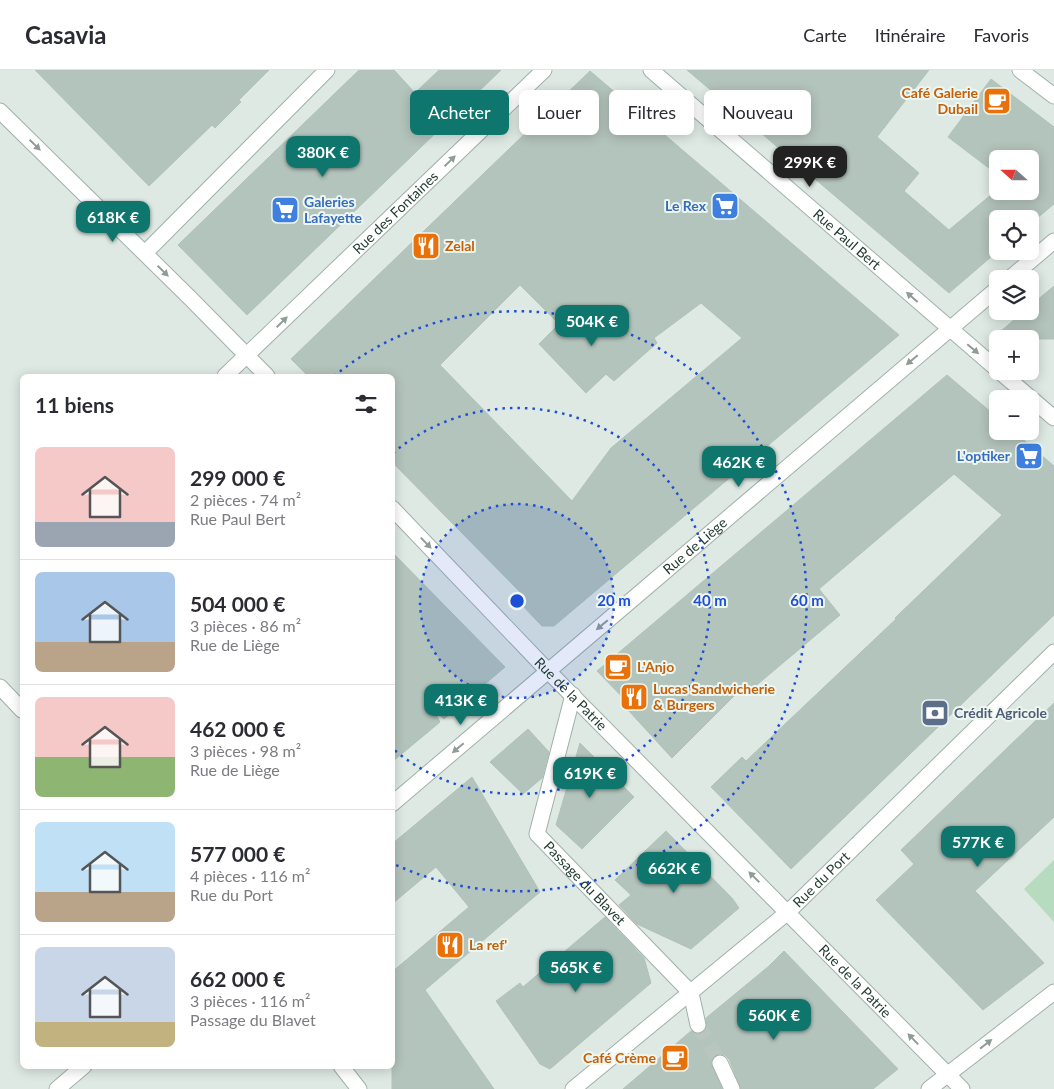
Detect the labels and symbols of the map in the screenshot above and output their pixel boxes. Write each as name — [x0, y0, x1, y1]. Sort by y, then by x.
place label: Café Galerie Dubail — [902, 84, 979, 117]
cafe icon: Café Galerie Dubail — [982, 86, 1012, 116]
pin: 380K € — [282, 136, 364, 178]
one-way arrow — [28, 139, 40, 151]
pin: 299K € — [769, 146, 851, 188]
north arrow — [989, 150, 1039, 200]
one-way arrow — [444, 155, 456, 167]
street label: Rue des Fontaines — [349, 167, 441, 257]
supermarket icon: Le Rex — [710, 191, 740, 221]
place label: Galeries Lafayette — [304, 193, 363, 226]
supermarket icon: Galeries Lafayette — [270, 195, 300, 225]
place label: Le Rex — [665, 197, 707, 214]
pin: 618K € — [72, 200, 154, 243]
street label: Rue Paul Bert — [810, 205, 884, 273]
restaurant icon: Zelal — [411, 231, 441, 261]
place label: Zelal — [445, 237, 475, 254]
one-way arrow — [157, 265, 169, 277]
one-way arrow — [906, 291, 919, 302]
pin: 504K € — [551, 304, 633, 347]
one-way arrow — [276, 316, 288, 328]
one-way arrow — [967, 344, 980, 355]
one-way arrow — [906, 355, 919, 366]
supermarket icon: L'optiker — [1014, 441, 1044, 471]
pin: 462K € — [698, 446, 780, 488]
place label: L'optiker — [957, 447, 1011, 464]
street label: Rue de Liège — [659, 514, 730, 578]
one-way arrow — [420, 537, 432, 549]
text: 20 m — [597, 591, 631, 609]
text: 40 m — [693, 591, 727, 609]
text: 60 m — [790, 591, 824, 609]
centre of rings — [508, 592, 526, 610]
one-way arrow — [596, 619, 608, 630]
cafe icon: L'Anjo — [603, 652, 633, 682]
street label: Rue de la Patrie — [531, 653, 611, 734]
place label: L'Anjo — [637, 658, 674, 675]
place label: Lucas Sandwicherie & Burgers — [653, 680, 776, 713]
restaurant icon: Lucas Sandwicherie & Burgers — [619, 682, 649, 712]
pin: 413K € — [420, 684, 502, 726]
bank icon: Crédit Agricole — [920, 698, 950, 728]
place label: Crédit Agricole — [954, 704, 1047, 721]
one-way arrow — [452, 742, 464, 754]
pin: 619K € — [549, 756, 631, 799]
pin: 577K € — [937, 826, 1019, 868]
street label: Passage du Blavet — [541, 837, 629, 928]
street label: Rue du Port — [789, 848, 853, 911]
pin: 662K € — [633, 852, 715, 894]
one-way arrow — [748, 871, 760, 883]
restaurant icon: La ref' — [435, 930, 465, 960]
place label: La ref' — [469, 936, 507, 953]
street label: Rue de la Patrie — [816, 941, 895, 1021]
pin: 565K € — [535, 950, 617, 993]
pin: 560K € — [733, 998, 815, 1041]
one-way arrow — [907, 1034, 919, 1046]
one-way arrow — [979, 1039, 992, 1050]
cafe icon: Café Crème — [660, 1043, 690, 1073]
place label: Café Crème — [583, 1049, 657, 1066]

